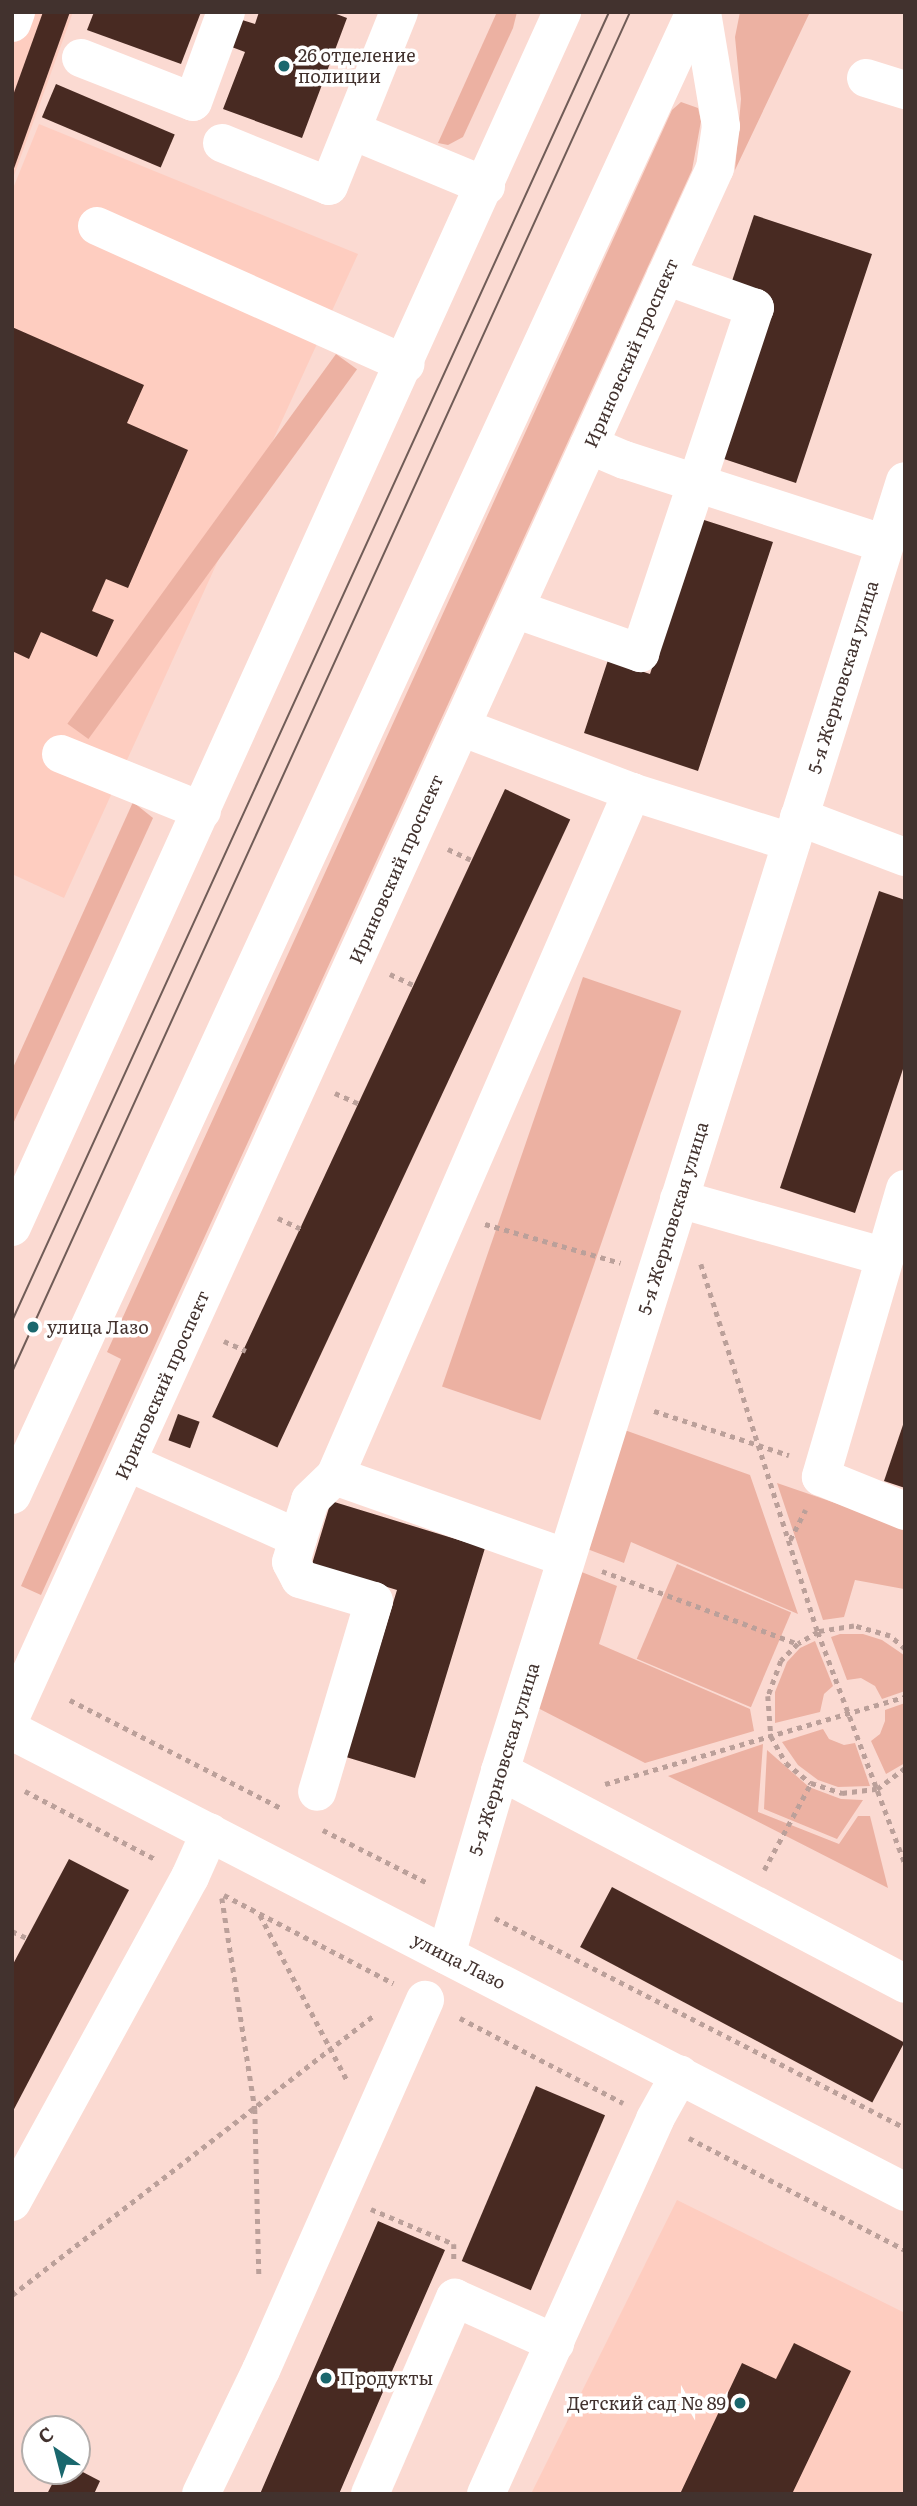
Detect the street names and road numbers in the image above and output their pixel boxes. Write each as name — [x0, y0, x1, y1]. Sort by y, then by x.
street label: Ириновский проспект — [580, 255, 682, 451]
street label: 5-я Жерновская улица — [803, 578, 883, 776]
street label: Ириновский проспект — [345, 771, 447, 967]
street label: 5-я Жерновская улица — [633, 1119, 713, 1317]
street label: Ириновский проспект — [111, 1287, 213, 1483]
street label: 5-я Жерновская улица — [464, 1660, 544, 1858]
street label: улица Лазо — [409, 1928, 509, 1994]

